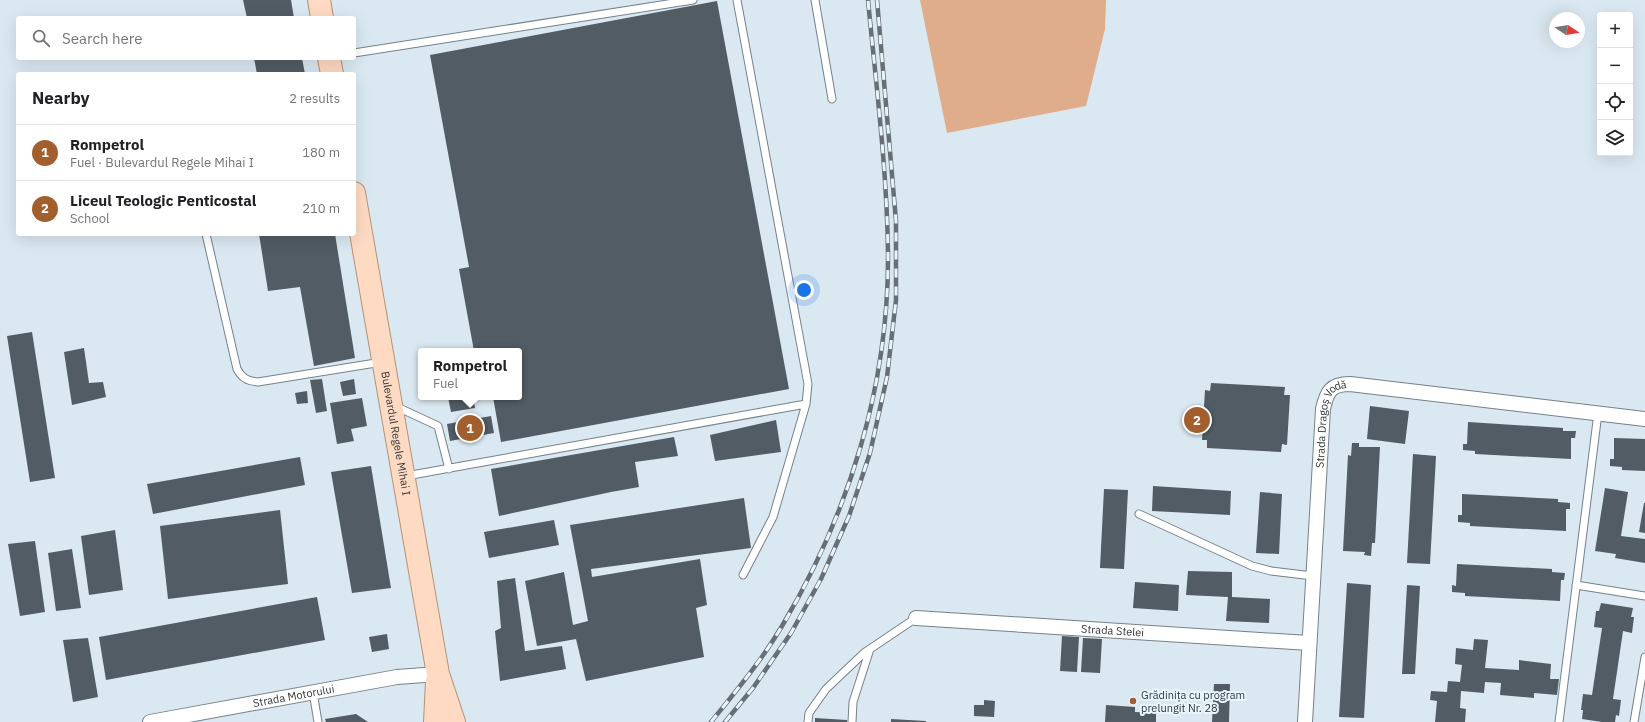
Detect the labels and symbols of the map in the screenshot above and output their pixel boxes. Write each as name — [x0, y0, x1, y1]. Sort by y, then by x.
north arrow — [1549, 12, 1585, 48]
your location — [794, 280, 814, 300]
street label: Bulevardul Regele Mihai I — [378, 370, 414, 497]
street label: Strada Dragoș Vodă — [1313, 377, 1347, 468]
pin: 2 — [1184, 405, 1210, 435]
pin: 1 — [457, 413, 483, 443]
street label: Strada Stelei — [1081, 622, 1145, 639]
street label: Strada Motorului — [252, 682, 335, 710]
place label: Grădinița cu program prelungit Nr. 28 — [1141, 688, 1245, 715]
marker: Grădinița cu program prelungit Nr. 28 — [1128, 696, 1138, 706]

